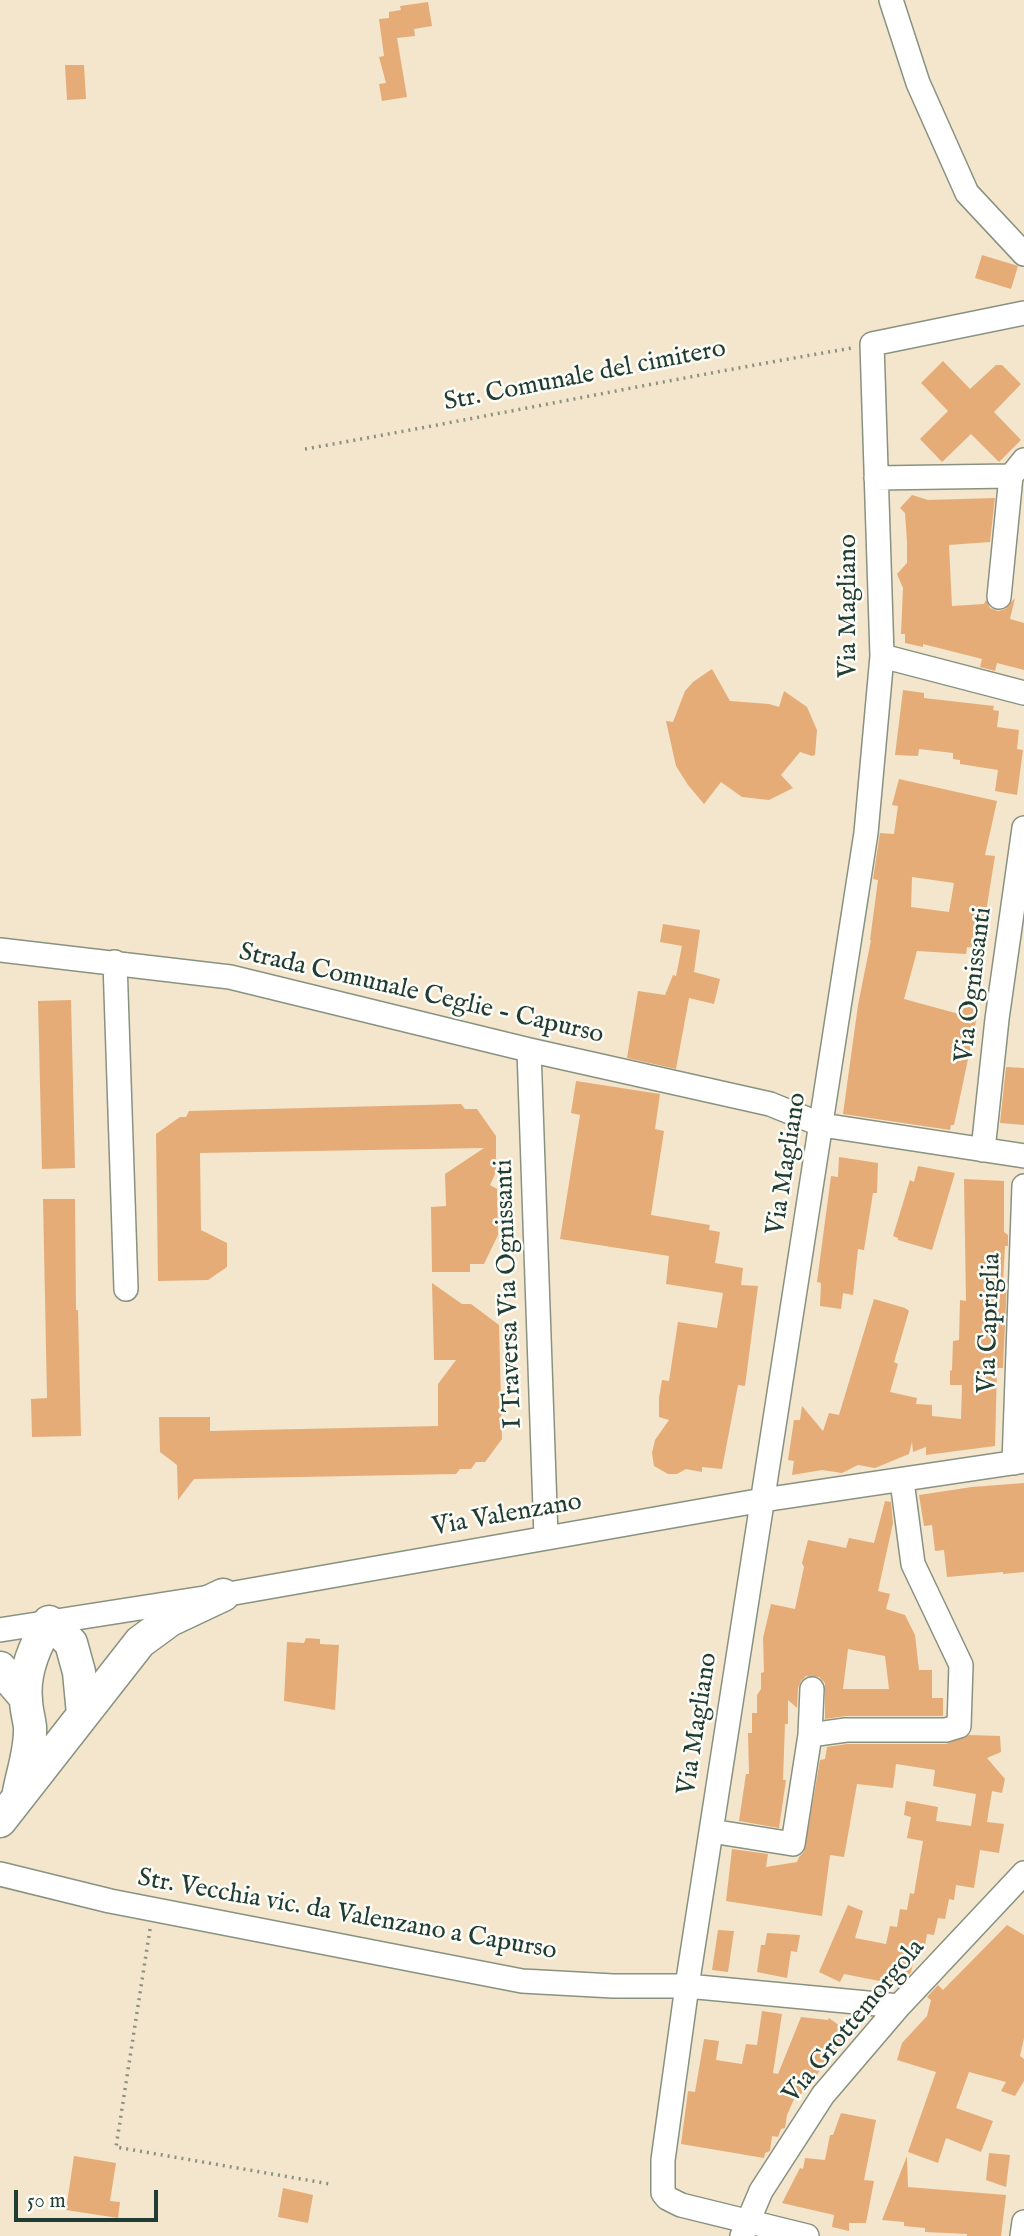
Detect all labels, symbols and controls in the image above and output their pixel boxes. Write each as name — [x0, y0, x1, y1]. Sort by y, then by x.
street label: Str. Comunale del cimitero — [441, 334, 729, 420]
street label: Via Magliano — [834, 534, 866, 678]
street label: Via Ognissanti — [950, 905, 1000, 1065]
street label: Strada Comunale Ceglie - Capurso — [236, 938, 606, 1052]
street label: Via Magliano — [761, 1091, 815, 1237]
street label: I Traversa Via Ognissanti — [490, 1159, 530, 1429]
street label: Via Capriglia — [973, 1252, 1009, 1394]
street label: Via Valenzano — [430, 1487, 584, 1545]
street label: Via Magliano — [672, 1651, 726, 1797]
street label: Str. Vecchia vic. da Valenzano a Capurso — [135, 1864, 559, 1968]
street label: Via Grottemorgola — [777, 1934, 933, 2110]
scale bar — [18, 2176, 161, 2220]
text: 50 m — [27, 2188, 66, 2215]

